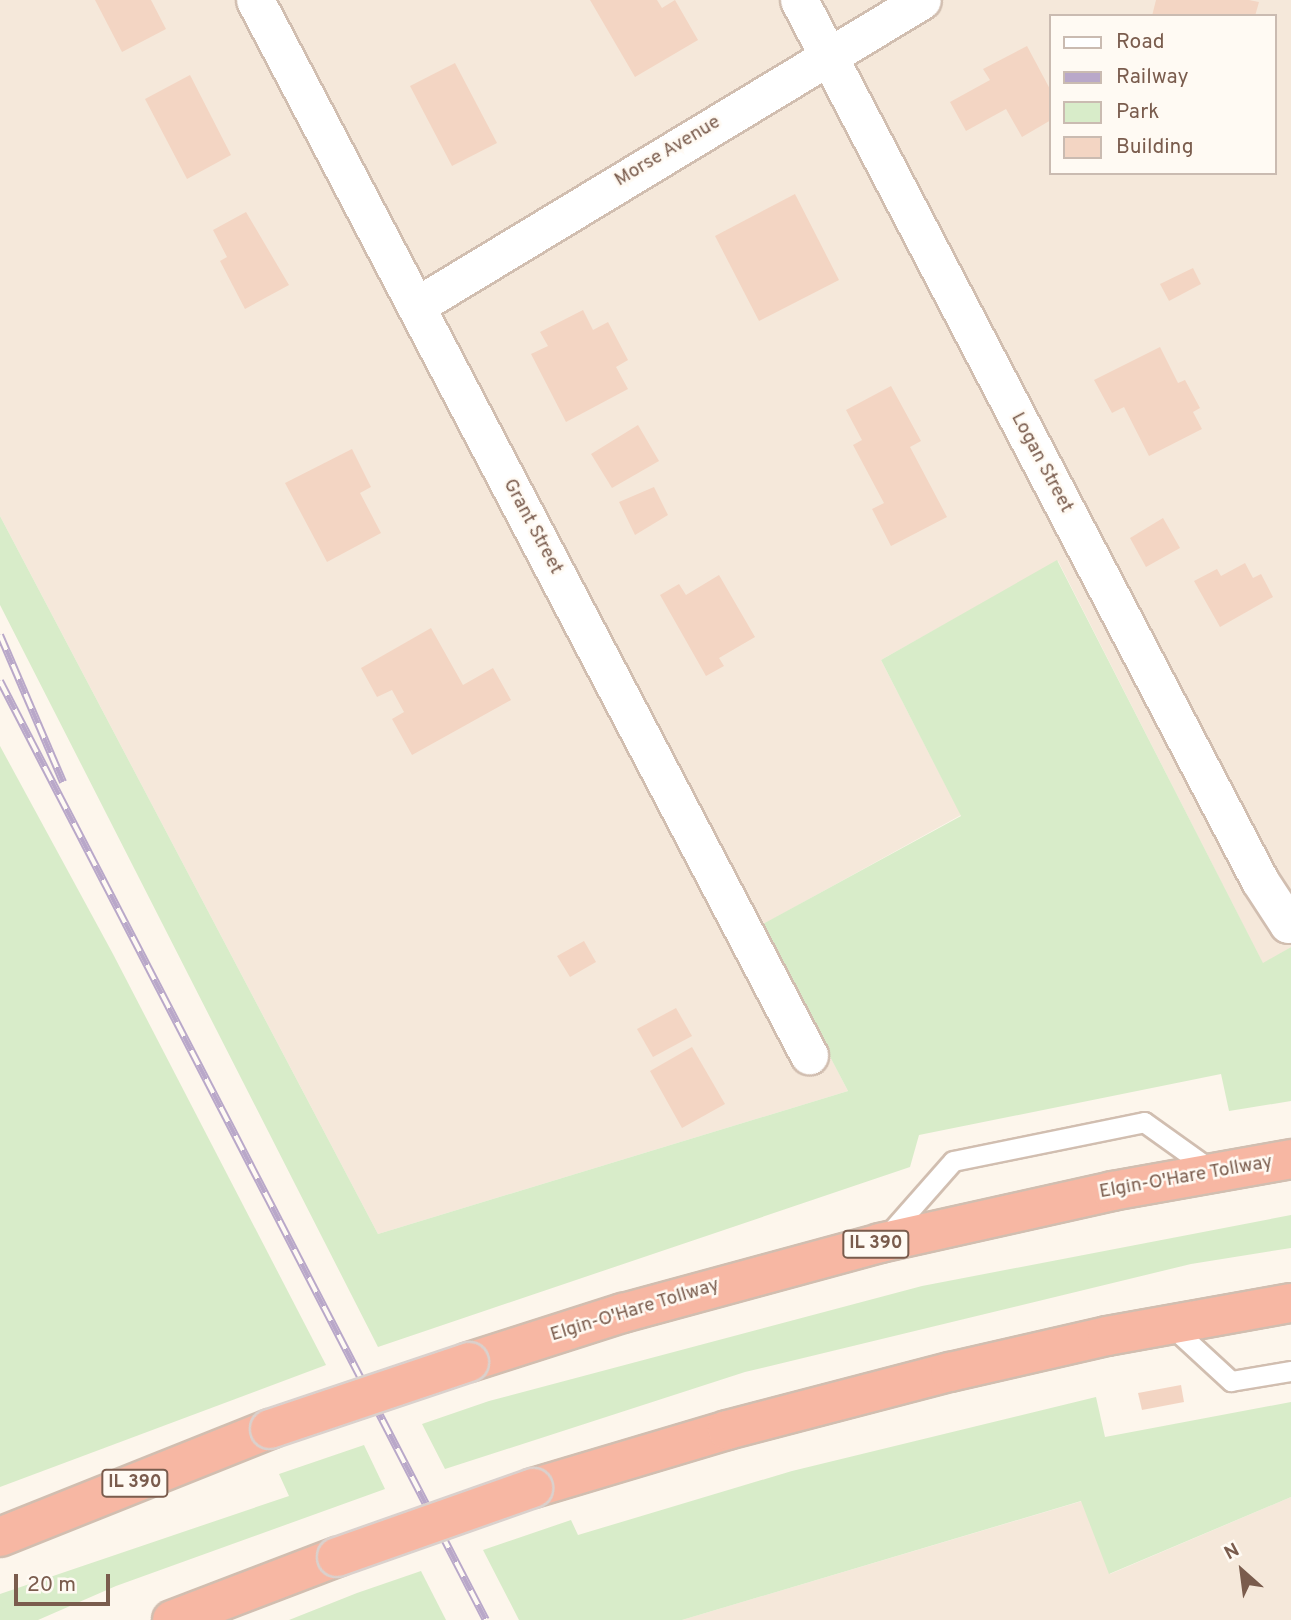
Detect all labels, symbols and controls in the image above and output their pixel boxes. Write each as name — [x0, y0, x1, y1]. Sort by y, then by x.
legend — [1050, 14, 1277, 175]
text: Road — [1116, 29, 1165, 56]
text: Railway — [1116, 64, 1189, 91]
text: Park — [1116, 99, 1159, 126]
street label: Morse Avenue — [611, 111, 725, 193]
text: Building — [1116, 134, 1194, 161]
street label: Logan Street — [1005, 409, 1077, 517]
street label: Grant Street — [497, 475, 567, 579]
street label: Elgin-O'Hare Tollway — [1097, 1151, 1275, 1205]
road number: IL 390 — [841, 1230, 911, 1259]
street label: Elgin-O'Hare Tollway — [548, 1274, 722, 1348]
road number: IL 390 — [100, 1468, 170, 1498]
north arrow — [1207, 1536, 1277, 1606]
text: N — [1220, 1539, 1244, 1566]
scale bar — [18, 1560, 114, 1604]
text: 20 m — [27, 1572, 76, 1599]

